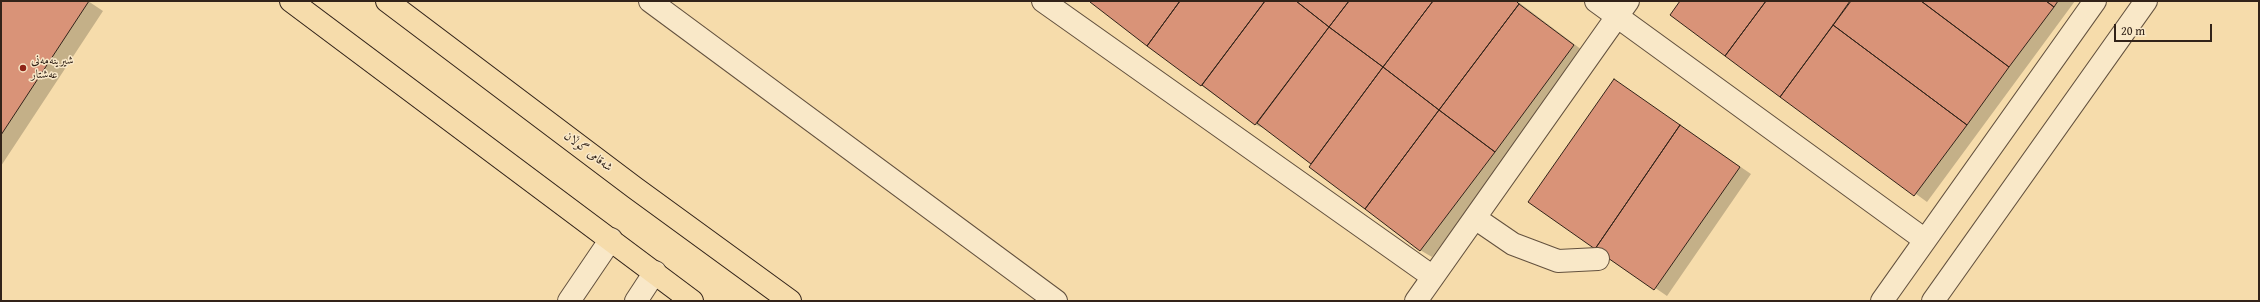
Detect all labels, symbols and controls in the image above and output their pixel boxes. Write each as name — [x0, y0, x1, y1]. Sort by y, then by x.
scale bar — [2116, 16, 2214, 42]
text: 20 m — [2121, 22, 2145, 39]
place label: شیرینەمەنی عەشتار — [31, 54, 74, 82]
marker: شیرینەمەنی عەشتار — [18, 63, 28, 73]
street label: شەقامی گوڵان — [561, 129, 615, 175]

